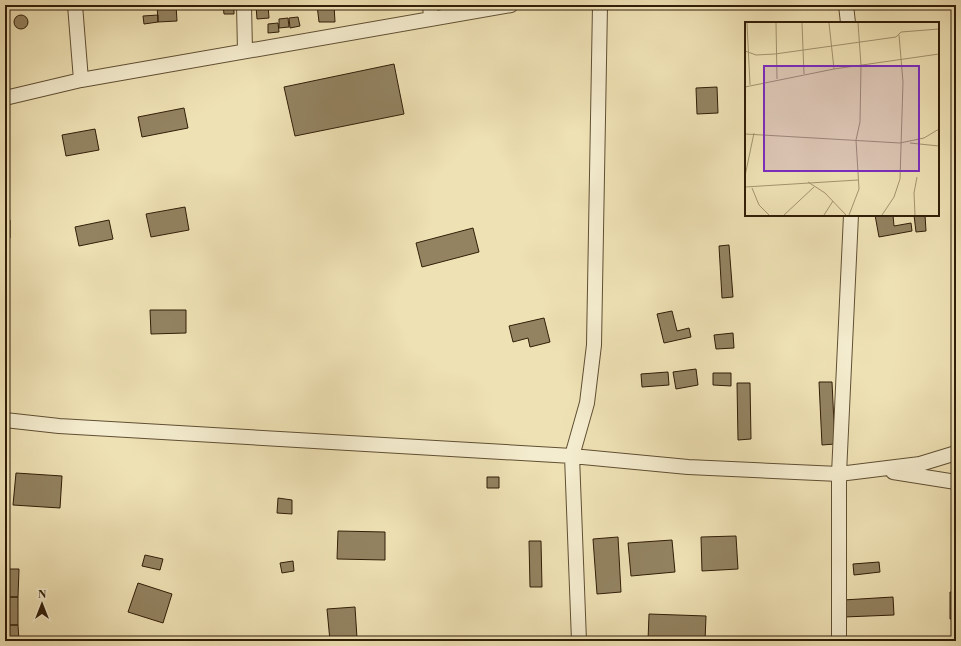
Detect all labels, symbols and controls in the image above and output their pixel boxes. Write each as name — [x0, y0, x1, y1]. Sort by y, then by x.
inset map — [745, 22, 939, 216]
north arrow — [22, 584, 62, 624]
text: N — [38, 588, 47, 602]

